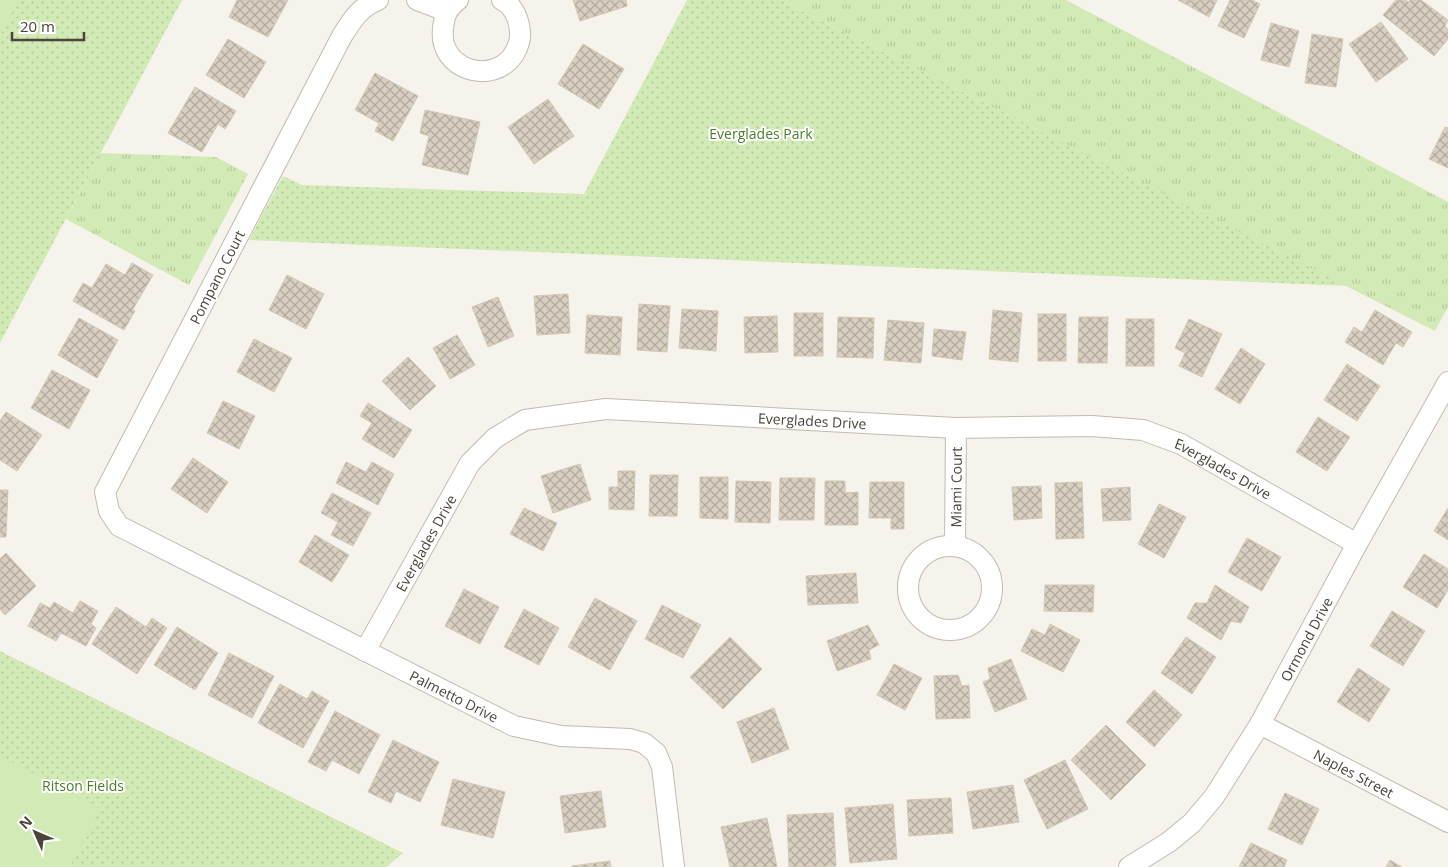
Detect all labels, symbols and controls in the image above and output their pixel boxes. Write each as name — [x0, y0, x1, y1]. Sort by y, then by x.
scale bar — [12, 10, 85, 42]
text: 20 m — [20, 16, 55, 36]
park label: Everglades Park — [709, 124, 813, 143]
street label: Pompano Court — [185, 227, 249, 327]
street label: Everglades Drive — [758, 408, 867, 433]
street label: Everglades Drive — [1172, 433, 1275, 503]
street label: Miami Court — [946, 447, 965, 527]
street label: Everglades Drive — [391, 491, 460, 595]
street label: Ormond Drive — [1275, 593, 1336, 684]
street label: Palmetto Drive — [407, 665, 502, 726]
street label: Naples Street — [1311, 744, 1397, 802]
park label: Ritson Fields — [42, 776, 124, 795]
north arrow — [10, 807, 60, 857]
text: N — [15, 812, 36, 833]

